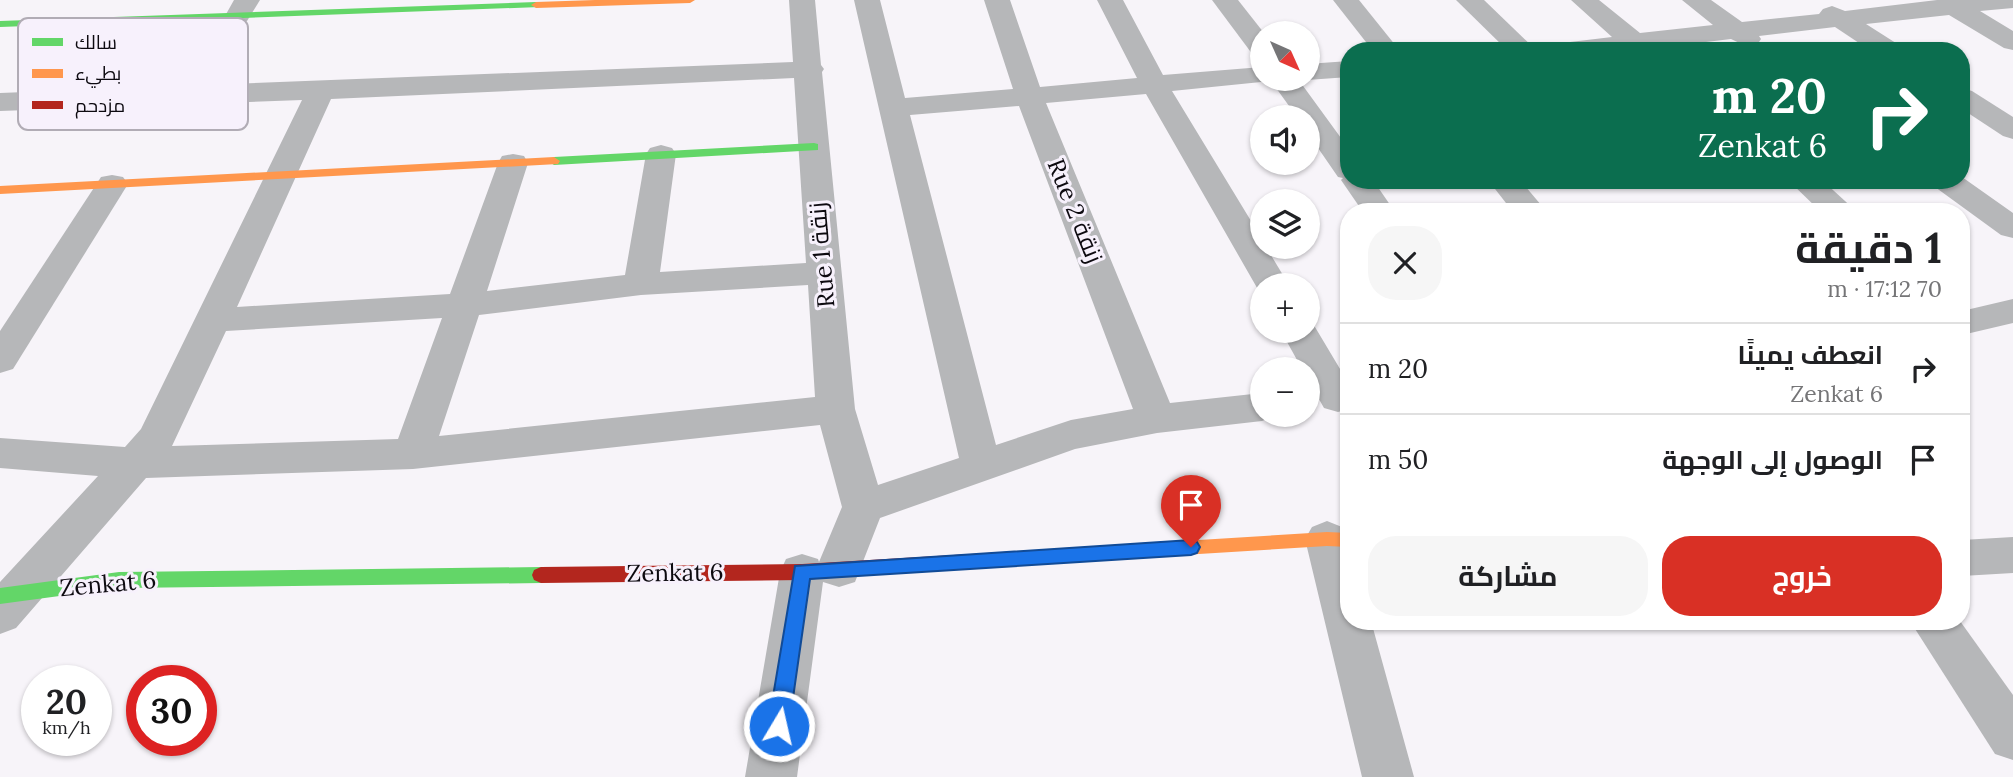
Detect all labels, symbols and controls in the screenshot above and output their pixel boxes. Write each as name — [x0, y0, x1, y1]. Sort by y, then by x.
legend — [18, 18, 248, 130]
north arrow — [1250, 21, 1320, 91]
map controls — [1250, 21, 1320, 427]
text: سالك — [75, 30, 117, 54]
text: بطيء — [75, 61, 121, 88]
text: 20 m — [1712, 64, 1827, 126]
icon: right — [1851, 70, 1942, 161]
text: مزدحم — [75, 93, 125, 119]
button: sound — [1250, 105, 1320, 175]
text: Zenkat 6 — [1698, 125, 1827, 166]
street label: Rue 2 زنقة — [1041, 154, 1110, 268]
button: layers — [1250, 189, 1320, 259]
street label: Rue 1 زنقة — [801, 201, 842, 309]
text: 1 دقيقة — [1795, 221, 1942, 275]
button: close — [1368, 226, 1442, 300]
button: + — [1250, 273, 1320, 343]
text: 70 m · 17:12 — [1827, 274, 1942, 303]
text: انعطف يمينًا — [1738, 338, 1883, 371]
icon: right — [1904, 350, 1942, 388]
text: 20 m — [1368, 352, 1428, 385]
button: − — [1250, 357, 1320, 427]
text: Zenkat 6 — [1790, 379, 1883, 408]
icon: arrive — [1904, 441, 1942, 479]
text: 50 m — [1368, 443, 1428, 476]
text: الوصول إلى الوجهة — [1662, 443, 1883, 476]
pin — [1161, 475, 1221, 547]
icon: arrive — [1172, 486, 1210, 524]
button: مشاركة — [1368, 536, 1648, 616]
button: خروج — [1662, 536, 1942, 616]
street label: Zenkat 6 — [626, 556, 724, 589]
street label: Zenkat 6 — [58, 564, 158, 603]
speed limit sign: 30 — [126, 665, 217, 756]
text: 20 — [46, 679, 87, 724]
position arrow — [742, 689, 816, 763]
text: km/h — [42, 716, 91, 739]

